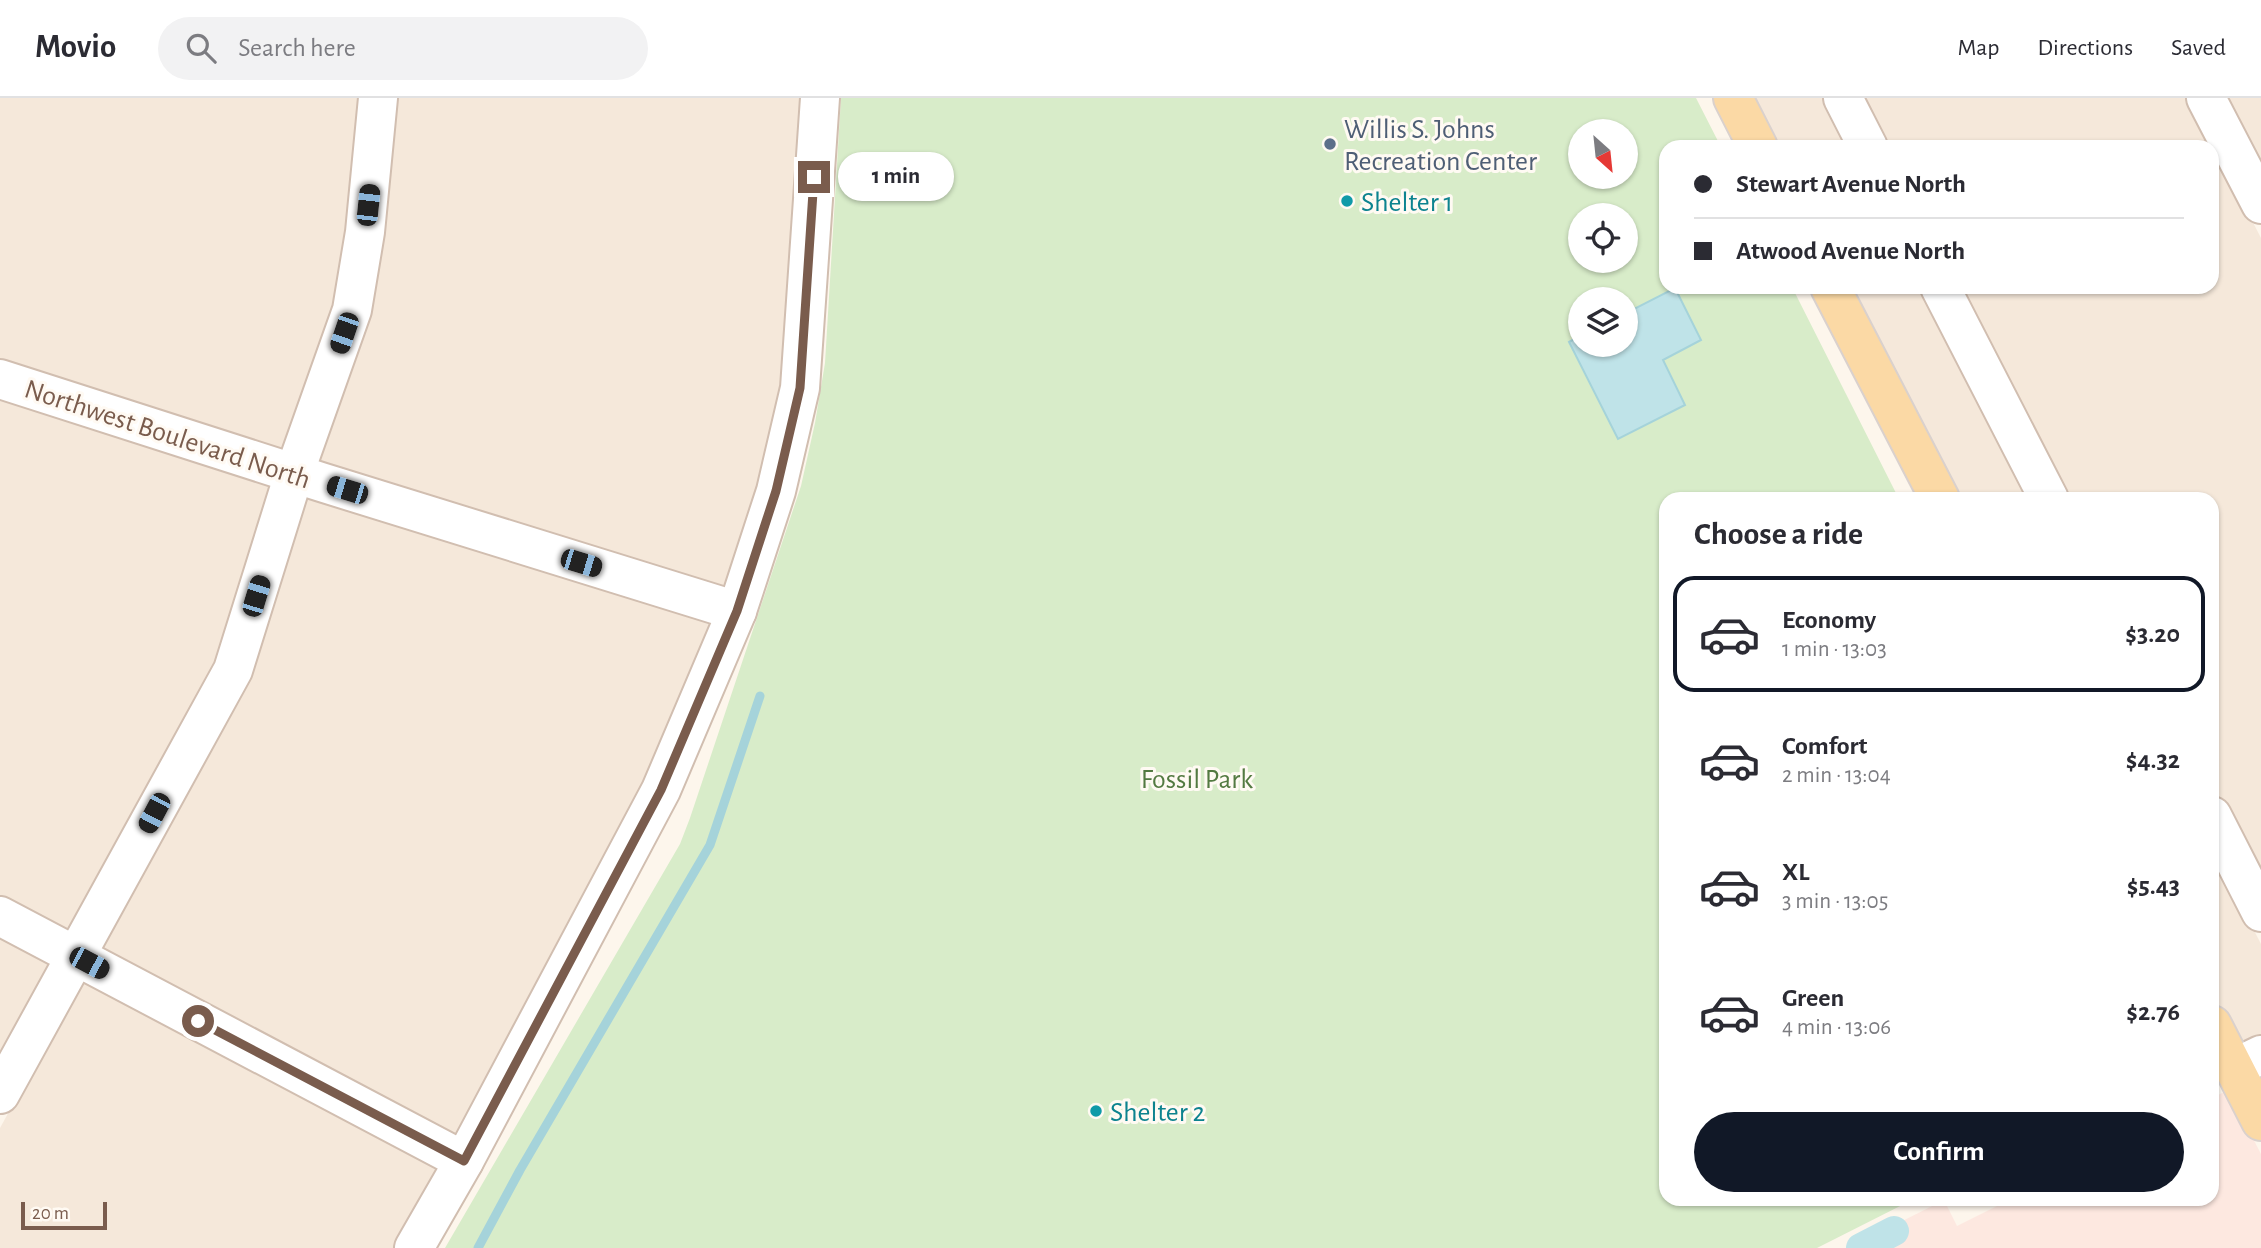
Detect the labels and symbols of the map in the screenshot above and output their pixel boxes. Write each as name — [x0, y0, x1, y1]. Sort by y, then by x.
place label: Willis S. Johns Recreation Center — [1344, 116, 1537, 176]
north arrow — [1568, 119, 1638, 189]
marker: Willis S. Johns Recreation Center — [1322, 136, 1338, 152]
callout: 1 min — [838, 153, 954, 202]
route end — [798, 161, 830, 193]
car — [356, 183, 381, 227]
place label: Shelter 1 — [1361, 189, 1453, 217]
marker: Shelter 1 — [1339, 193, 1355, 209]
car — [328, 310, 361, 356]
street label: Northwest Boulevard North — [21, 375, 314, 494]
car — [324, 474, 371, 506]
car — [558, 547, 605, 579]
car — [240, 573, 273, 619]
park label: Fossil Park — [1141, 766, 1253, 794]
car — [135, 790, 174, 836]
car — [66, 944, 113, 982]
route start — [182, 1005, 214, 1037]
place label: Shelter 2 — [1110, 1099, 1205, 1127]
marker: Shelter 2 — [1088, 1103, 1104, 1119]
scale bar — [21, 1199, 107, 1231]

